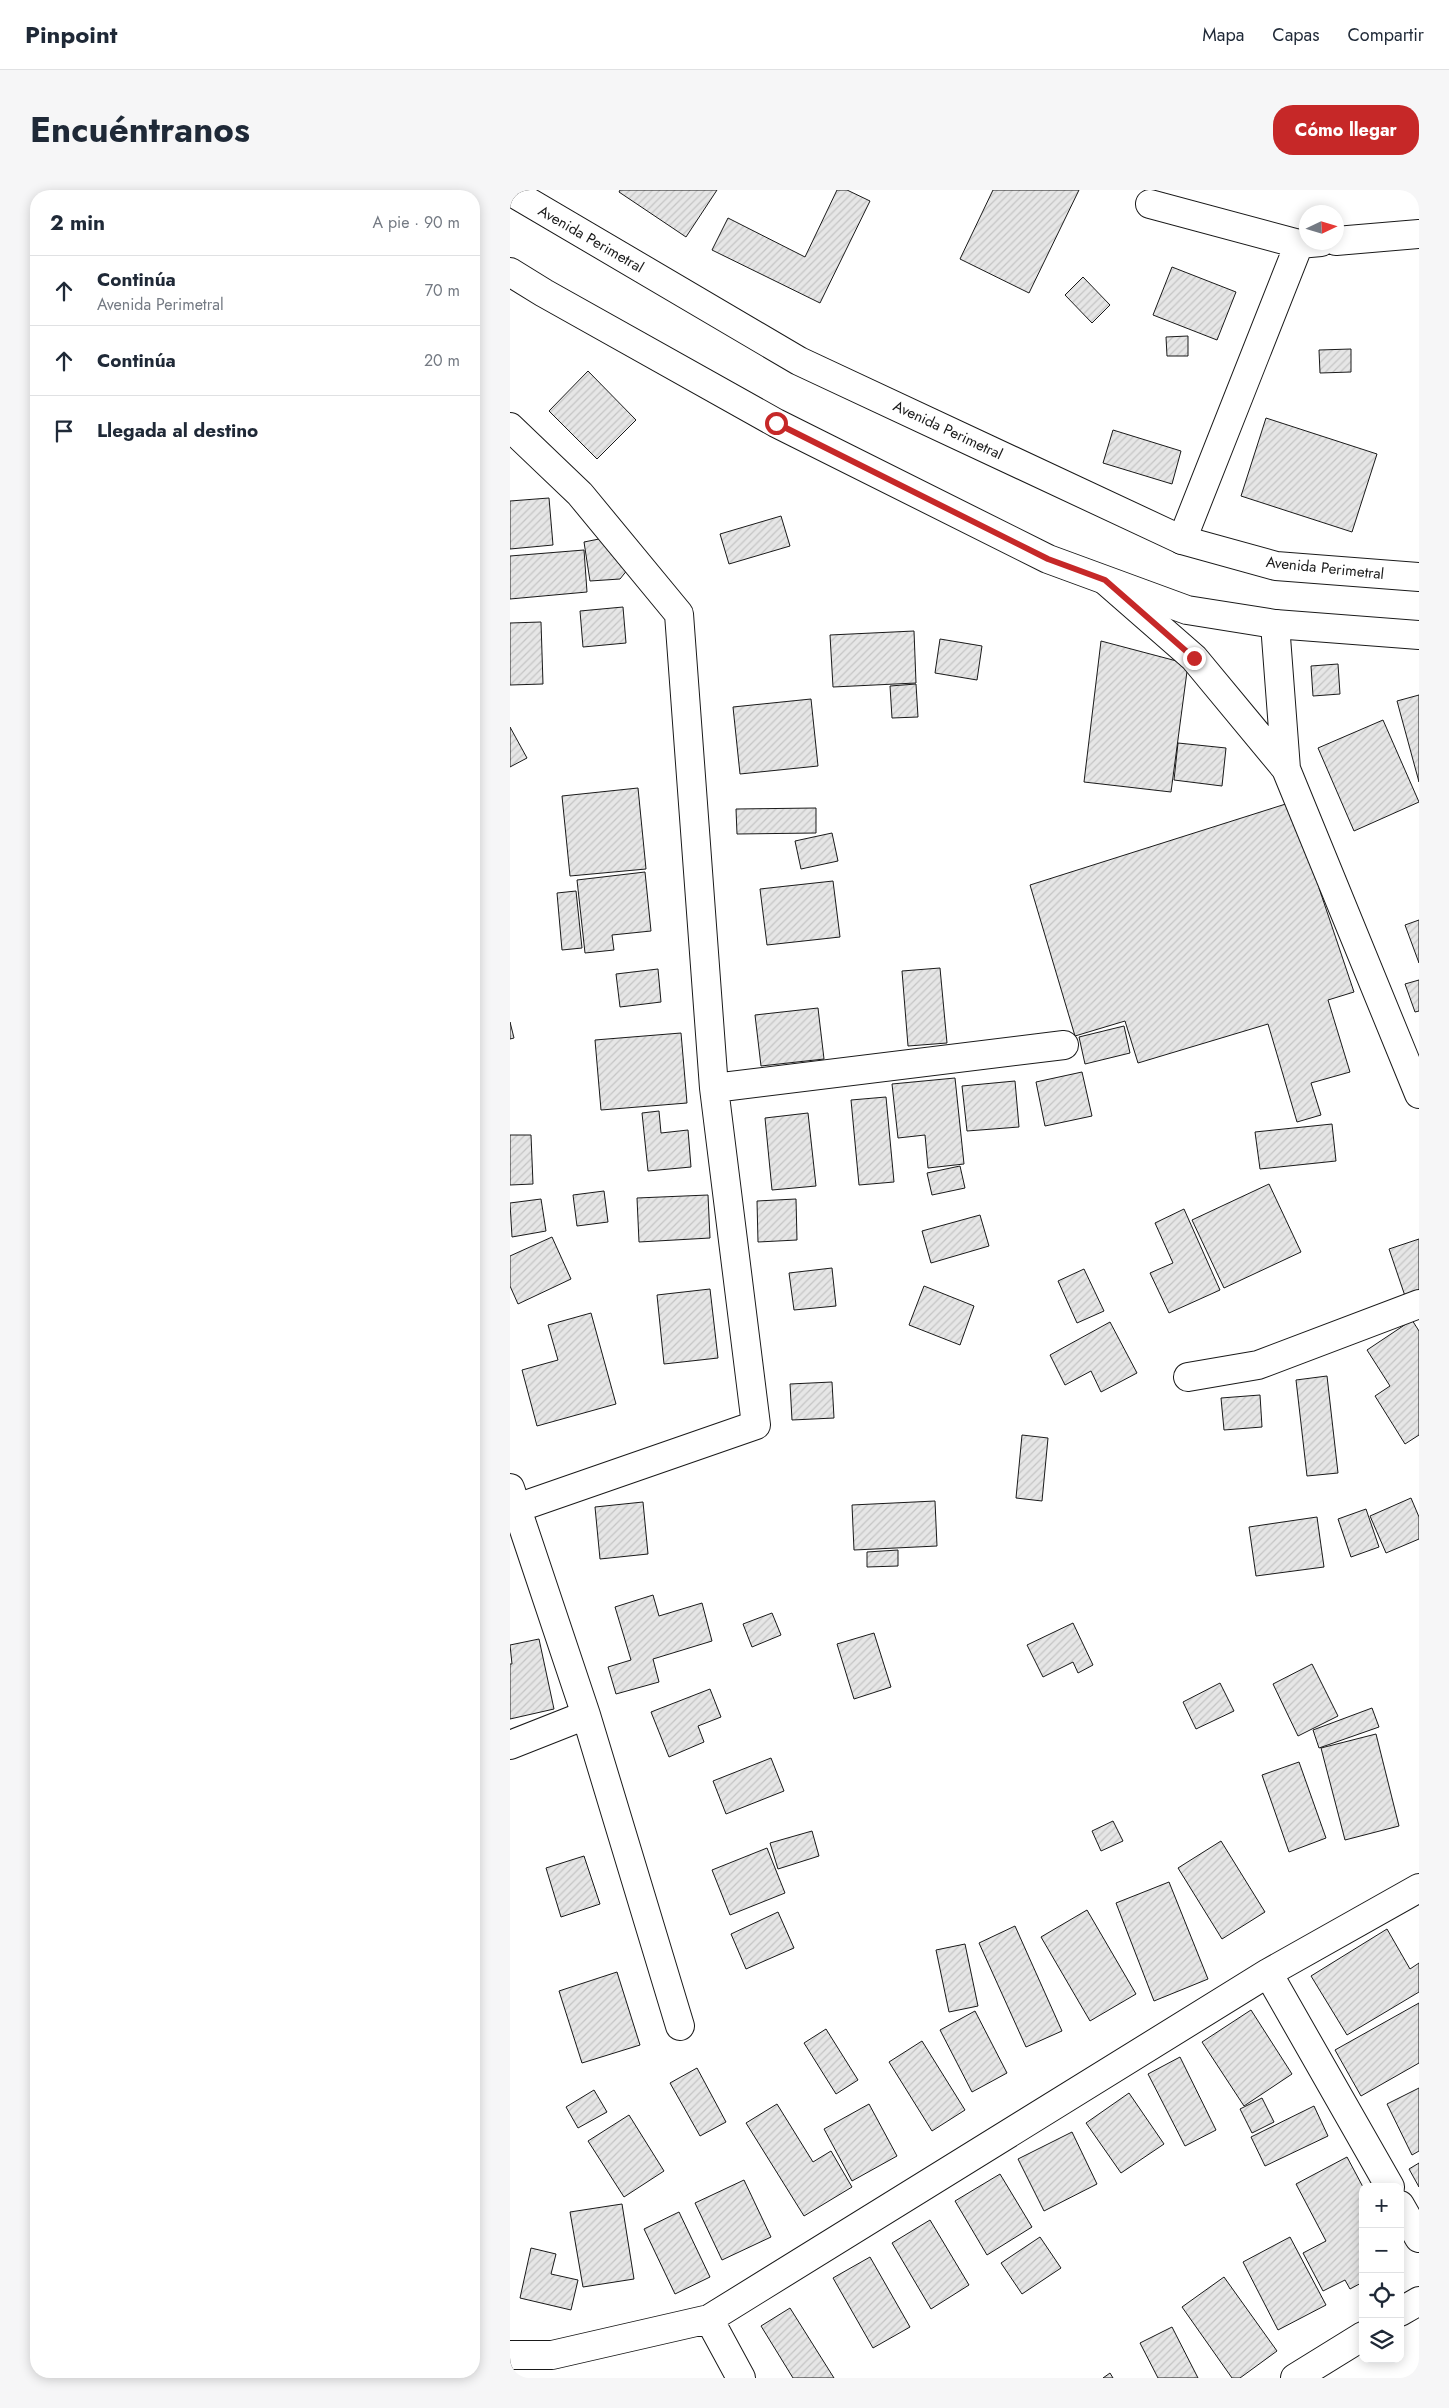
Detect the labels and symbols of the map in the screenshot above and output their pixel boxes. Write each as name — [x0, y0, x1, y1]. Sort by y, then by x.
street label: Avenida Perimetral — [534, 200, 648, 278]
north arrow — [1299, 205, 1344, 250]
street label: Avenida Perimetral — [890, 395, 1006, 465]
route start — [765, 412, 788, 435]
street label: Avenida Perimetral — [1265, 551, 1385, 585]
route end — [1183, 647, 1206, 670]

